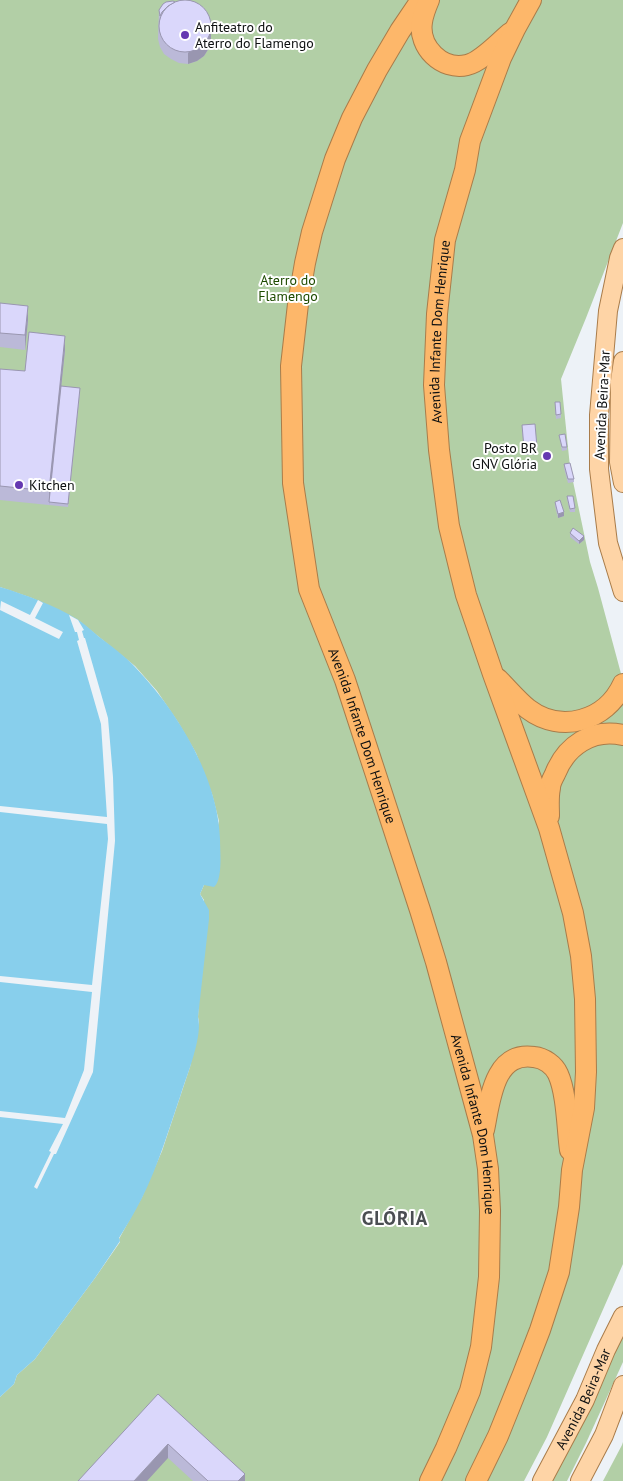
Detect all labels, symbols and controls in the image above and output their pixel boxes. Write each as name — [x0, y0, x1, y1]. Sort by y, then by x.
place label: Anfiteatro do Aterro do Flamengo — [195, 18, 314, 52]
marker: Anfiteatro do Aterro do Flamengo — [179, 29, 191, 41]
street label: Avenida Infante Dom Henrique — [425, 239, 454, 424]
park label: Aterro do Flamengo — [258, 271, 318, 305]
street label: Avenida Beira-Mar — [590, 350, 614, 460]
place label: Posto BR GNV Glória — [472, 439, 537, 473]
marker: Posto BR GNV Glória — [541, 450, 553, 462]
place label: Kitchen — [29, 476, 75, 494]
marker: Kitchen — [13, 479, 25, 491]
street label: Avenida Infante Dom Henrique — [324, 645, 400, 826]
street label: Avenida Infante Dom Henrique — [447, 1032, 499, 1215]
district label: GLÓRIA — [362, 1206, 428, 1230]
street label: Avenida Beira-Mar — [551, 1345, 615, 1452]

